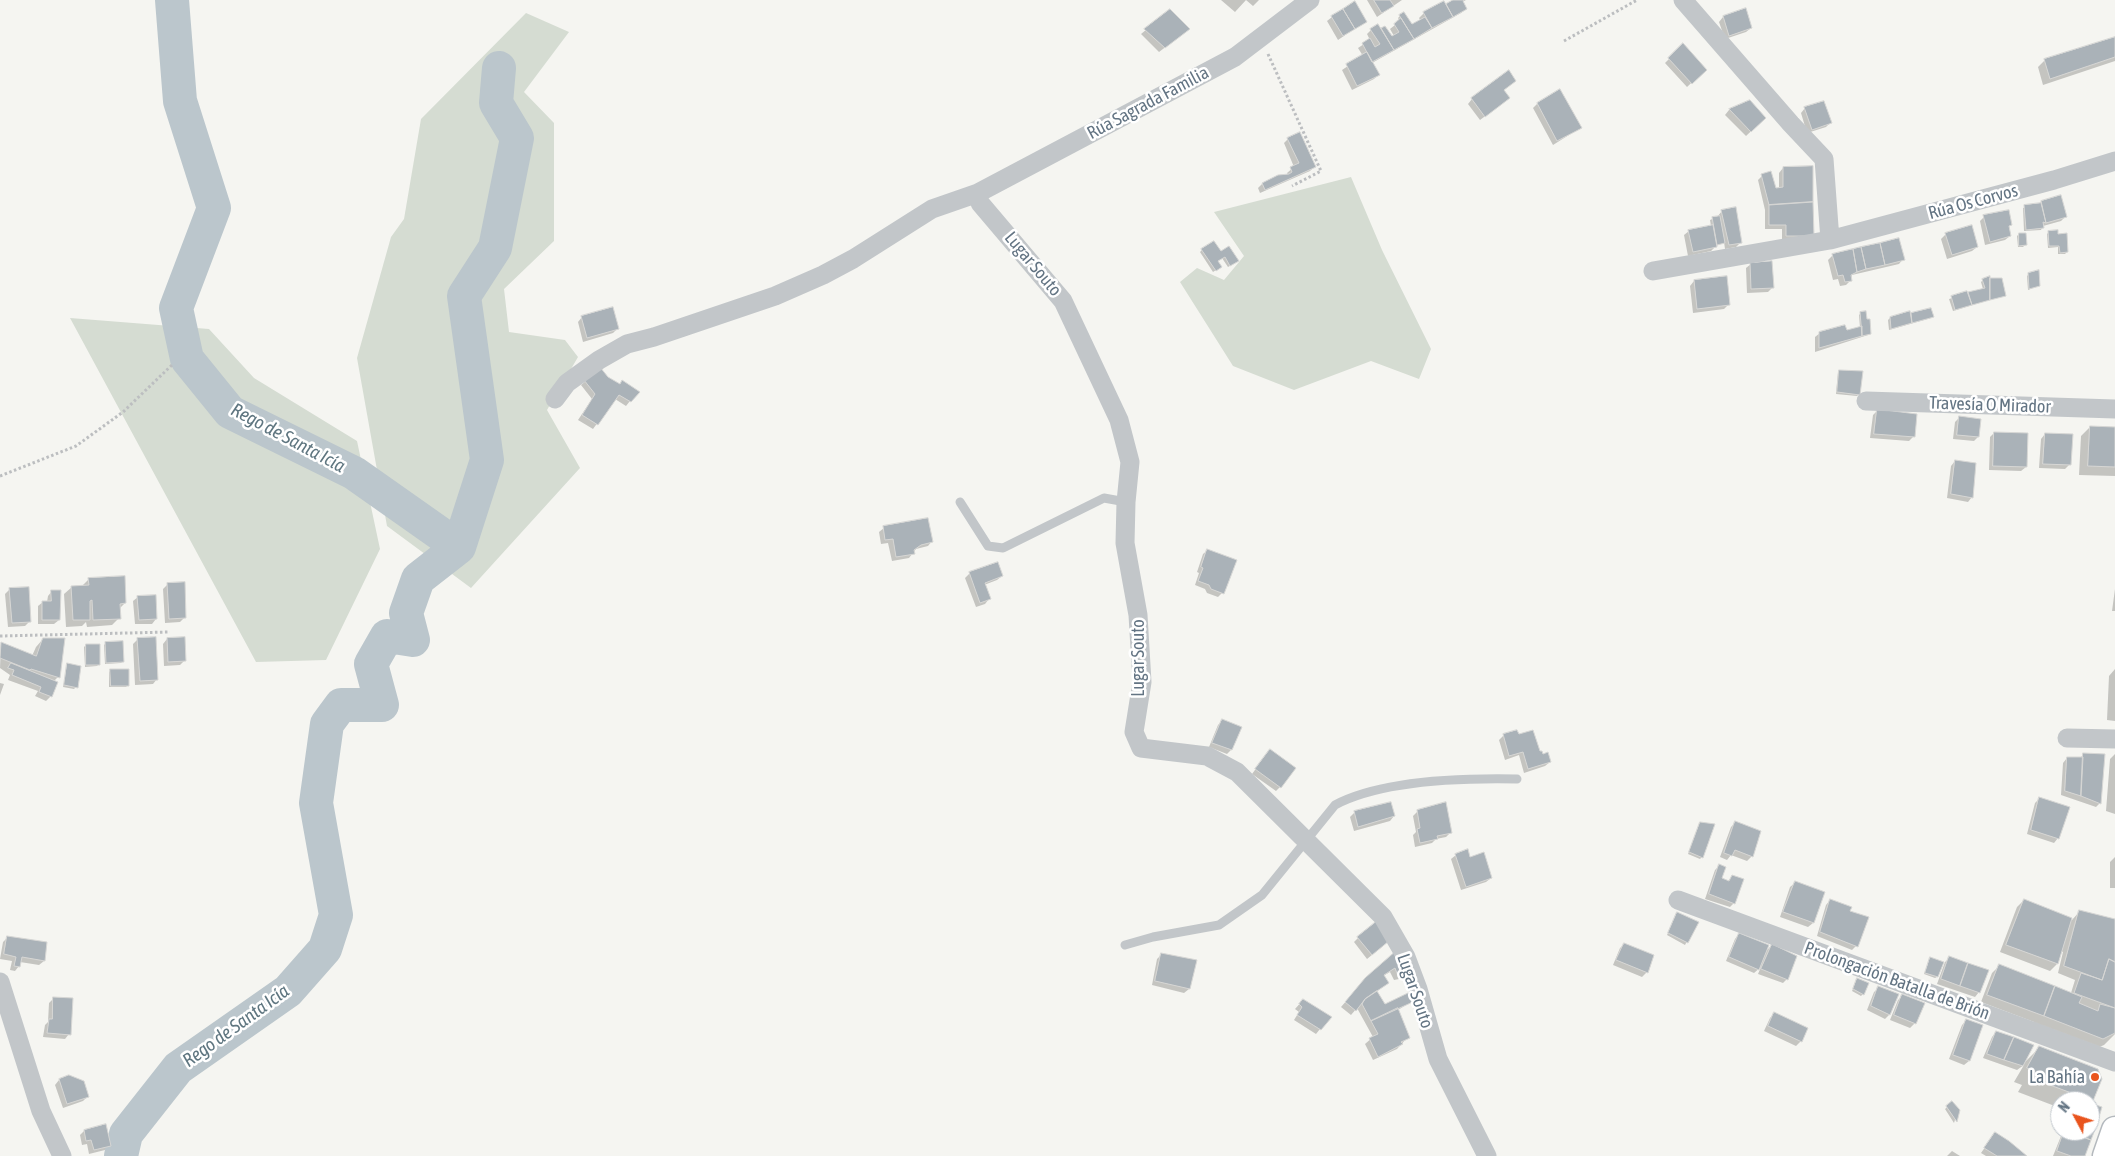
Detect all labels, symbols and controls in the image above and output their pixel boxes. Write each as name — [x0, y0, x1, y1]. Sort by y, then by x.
street label: Rúa Sagrada Familia — [1084, 62, 1212, 144]
street label: Rúa Os Corvos — [1926, 180, 2020, 224]
street label: Lugar Souto — [1000, 227, 1066, 301]
street label: Travesía O Mirador — [1929, 392, 2051, 418]
water label: Rego de Santa Icía — [227, 398, 349, 478]
street label: Lugar Souto — [1127, 619, 1149, 697]
street label: Prolongación Batalla de Brión — [1801, 937, 1993, 1025]
street label: Lugar Souto — [1392, 951, 1438, 1031]
water label: Rego de Santa Icía — [178, 980, 294, 1072]
place label: La Bahía — [2029, 1066, 2085, 1088]
marker: La Bahía — [2089, 1071, 2101, 1083]
north arrow — [2050, 1091, 2100, 1141]
text: N — [2055, 1099, 2073, 1115]

